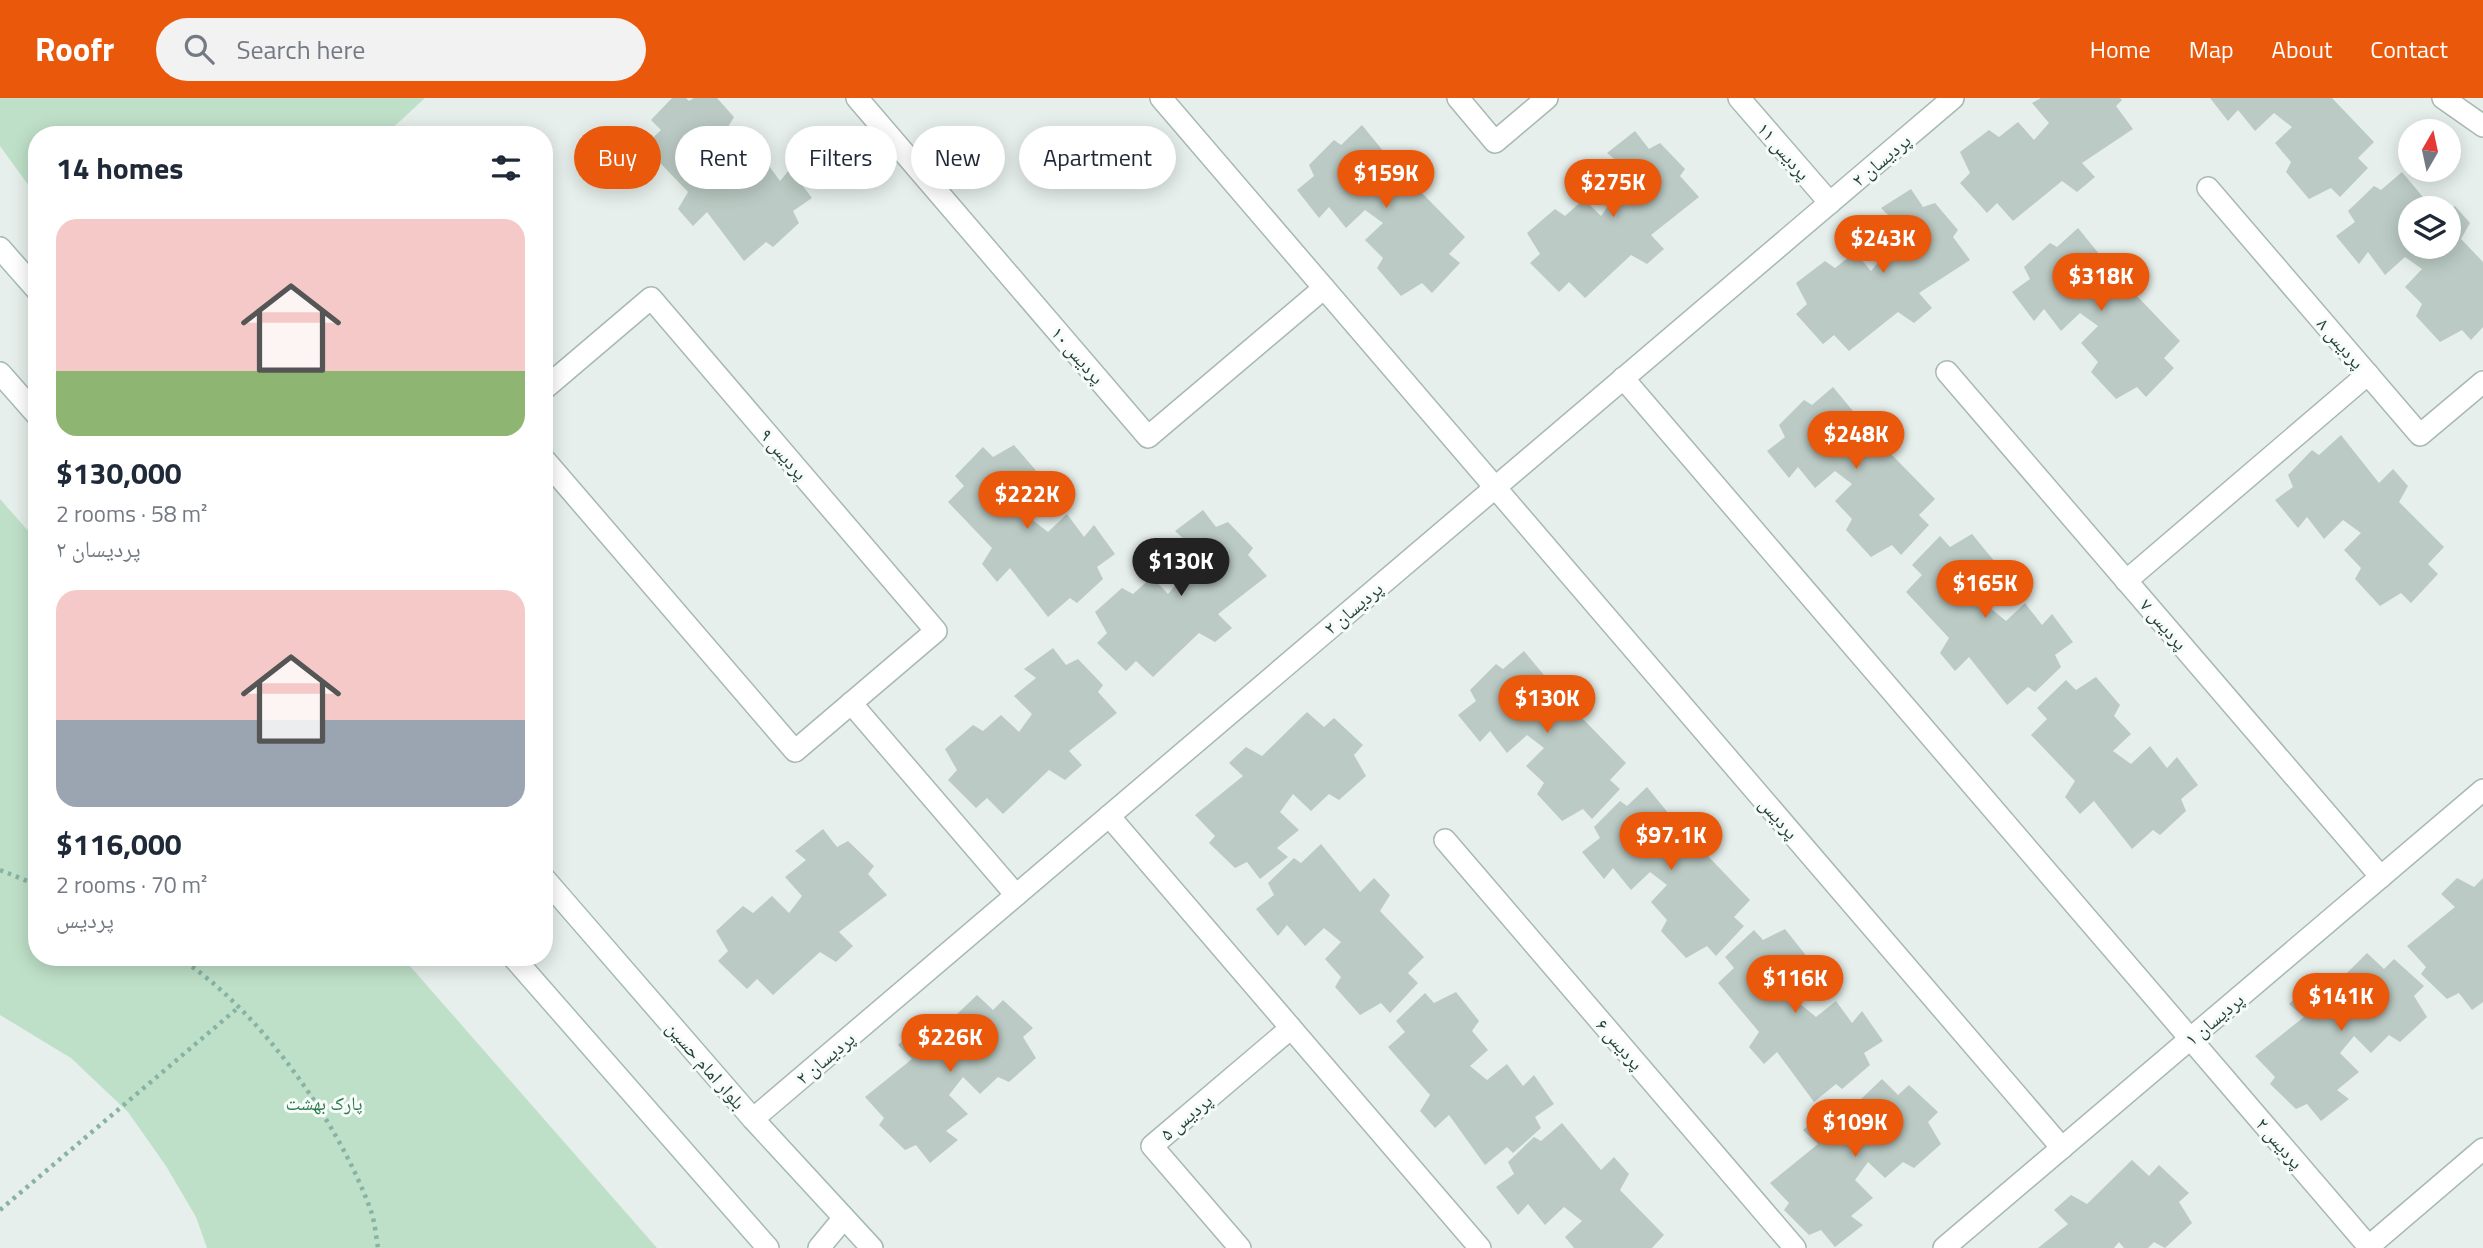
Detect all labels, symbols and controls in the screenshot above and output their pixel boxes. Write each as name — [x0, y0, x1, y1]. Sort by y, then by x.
search box — [156, 18, 646, 81]
text: Roofr — [35, 24, 114, 74]
icon: search — [180, 30, 218, 68]
text: Search here — [236, 30, 365, 69]
text: Home — [2090, 31, 2151, 67]
text: Map — [2189, 31, 2234, 67]
text: About — [2272, 31, 2332, 67]
text: Contact — [2370, 31, 2448, 67]
street label: پردیس ۱۱ — [1751, 115, 1818, 186]
north arrow — [2398, 119, 2460, 182]
map controls — [2398, 119, 2461, 259]
chip: Buy — [574, 126, 661, 189]
chip: Rent — [675, 126, 771, 189]
chip: Filters — [785, 126, 897, 189]
chip: New — [911, 126, 1005, 189]
chip: Apartment — [1019, 126, 1176, 189]
street label: پردیسان ۲ — [1845, 126, 1917, 193]
text: 14 homes — [56, 145, 183, 191]
icon: filters — [487, 149, 525, 187]
pin: $159K — [1337, 150, 1435, 210]
text: $159K — [1353, 155, 1419, 190]
pin: $275K — [1564, 159, 1662, 219]
text: $275K — [1580, 164, 1646, 199]
button: layers — [2398, 196, 2461, 259]
pin: $243K — [1834, 216, 1932, 275]
text: $243K — [1850, 220, 1916, 255]
pin: $318K — [2052, 254, 2150, 313]
text: $318K — [2068, 258, 2134, 293]
icon: home — [228, 265, 354, 391]
street label: پردیس ۸ — [2311, 310, 2372, 375]
street label: پردیس ۱۰ — [1045, 319, 1112, 390]
pin: $248K — [1807, 412, 1905, 471]
text: $248K — [1823, 416, 1889, 451]
street label: پردیس ۹ — [754, 421, 815, 486]
text: $130,000 — [56, 450, 182, 496]
pin: $222K — [978, 472, 1076, 531]
text: $222K — [994, 476, 1060, 511]
text: 2 rooms · 58 m² — [56, 496, 207, 531]
text: پردیسان ۲ — [56, 531, 141, 566]
pin: $130K — [1132, 538, 1230, 598]
text: $130K — [1148, 543, 1214, 578]
pin: $165K — [1936, 560, 2034, 620]
text: $165K — [1952, 565, 2018, 600]
street label: پردیسان ۲ — [1317, 574, 1389, 641]
street label: پردیس ۷ — [2134, 591, 2195, 656]
icon: home — [228, 636, 354, 762]
pin: $130K — [1498, 676, 1596, 735]
text: $130K — [1514, 680, 1580, 715]
street label: پردیس — [1753, 790, 1806, 845]
pin: $97.1K — [1614, 812, 1728, 872]
text: $97.1K — [1635, 817, 1707, 852]
text: $116,000 — [56, 821, 182, 867]
text: 2 rooms · 70 m² — [56, 867, 207, 902]
text: پردیس — [56, 902, 114, 937]
pin: $116K — [1746, 956, 1844, 1015]
text: $116K — [1762, 960, 1828, 995]
pin: $141K — [2292, 974, 2390, 1033]
text: $141K — [2308, 978, 2374, 1013]
street label: پردیسان ۱ — [2178, 985, 2250, 1052]
street label: پردیس ۶ — [1590, 1011, 1651, 1076]
street label: بلوار امام حسین — [660, 1014, 753, 1115]
pin: $226K — [901, 1014, 999, 1074]
text: $226K — [917, 1019, 983, 1054]
street label: پردیسان ۲ — [789, 1024, 861, 1091]
street label: پردیس ۵ — [1153, 1086, 1218, 1147]
park label: پارک بهشت — [285, 1088, 363, 1117]
pin: $109K — [1806, 1100, 1904, 1159]
text: $109K — [1822, 1104, 1888, 1139]
street label: پردیس ۲ — [2250, 1110, 2311, 1175]

